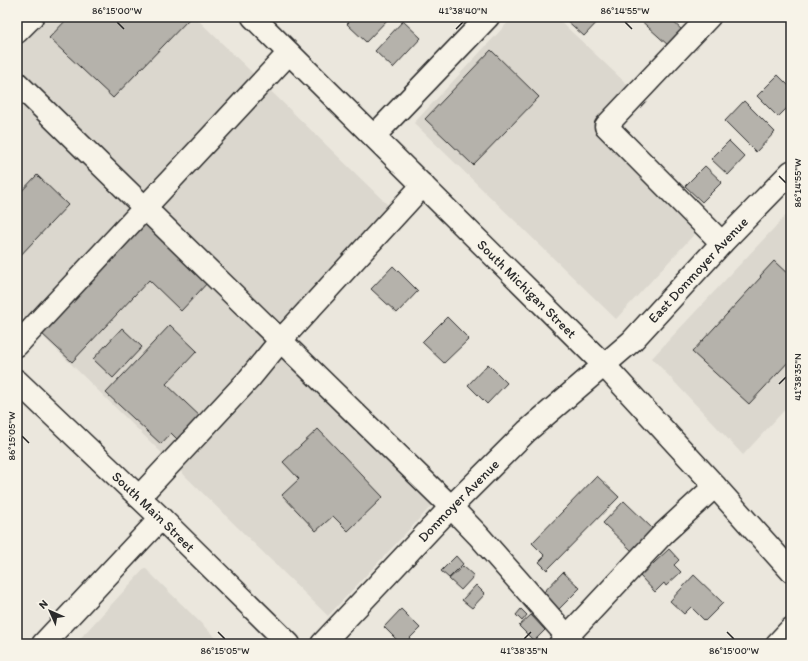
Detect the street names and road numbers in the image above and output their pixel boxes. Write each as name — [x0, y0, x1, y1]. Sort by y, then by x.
street label: East Donmoyer Avenue — [645, 213, 752, 327]
street label: South Michigan Street — [474, 236, 580, 342]
street label: Donmoyer Avenue — [414, 456, 503, 546]
street label: South Main Street — [108, 468, 198, 556]

